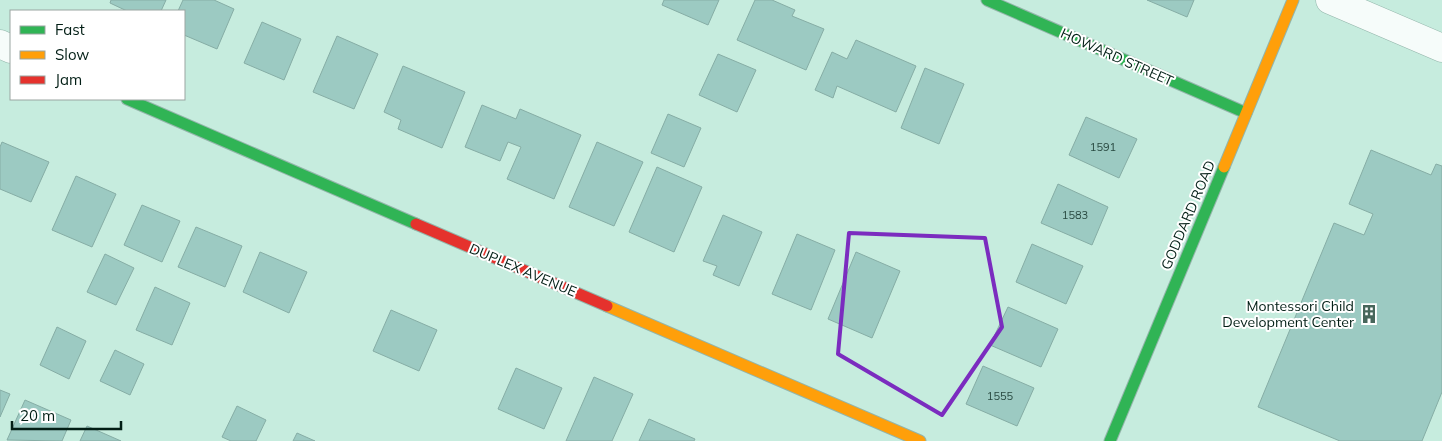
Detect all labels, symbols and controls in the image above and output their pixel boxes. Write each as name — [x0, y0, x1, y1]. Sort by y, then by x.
legend — [10, 10, 185, 100]
text: Fast — [55, 20, 85, 39]
street label: HOWARD STREET — [1058, 24, 1177, 90]
text: Slow — [55, 45, 89, 64]
text: Jam — [55, 70, 82, 89]
house number: 1591 — [1090, 140, 1116, 154]
street label: GODDARD ROAD — [1157, 158, 1219, 272]
house number: 1583 — [1062, 208, 1088, 222]
street label: DUPLEX AVENUE — [467, 239, 579, 301]
place label: Montessori Child Development Center — [1222, 297, 1355, 331]
building icon: Montessori Child Development Center — [1358, 303, 1380, 325]
house number: 1555 — [987, 389, 1014, 403]
scale bar — [12, 398, 121, 430]
text: 20 m — [20, 406, 55, 425]

